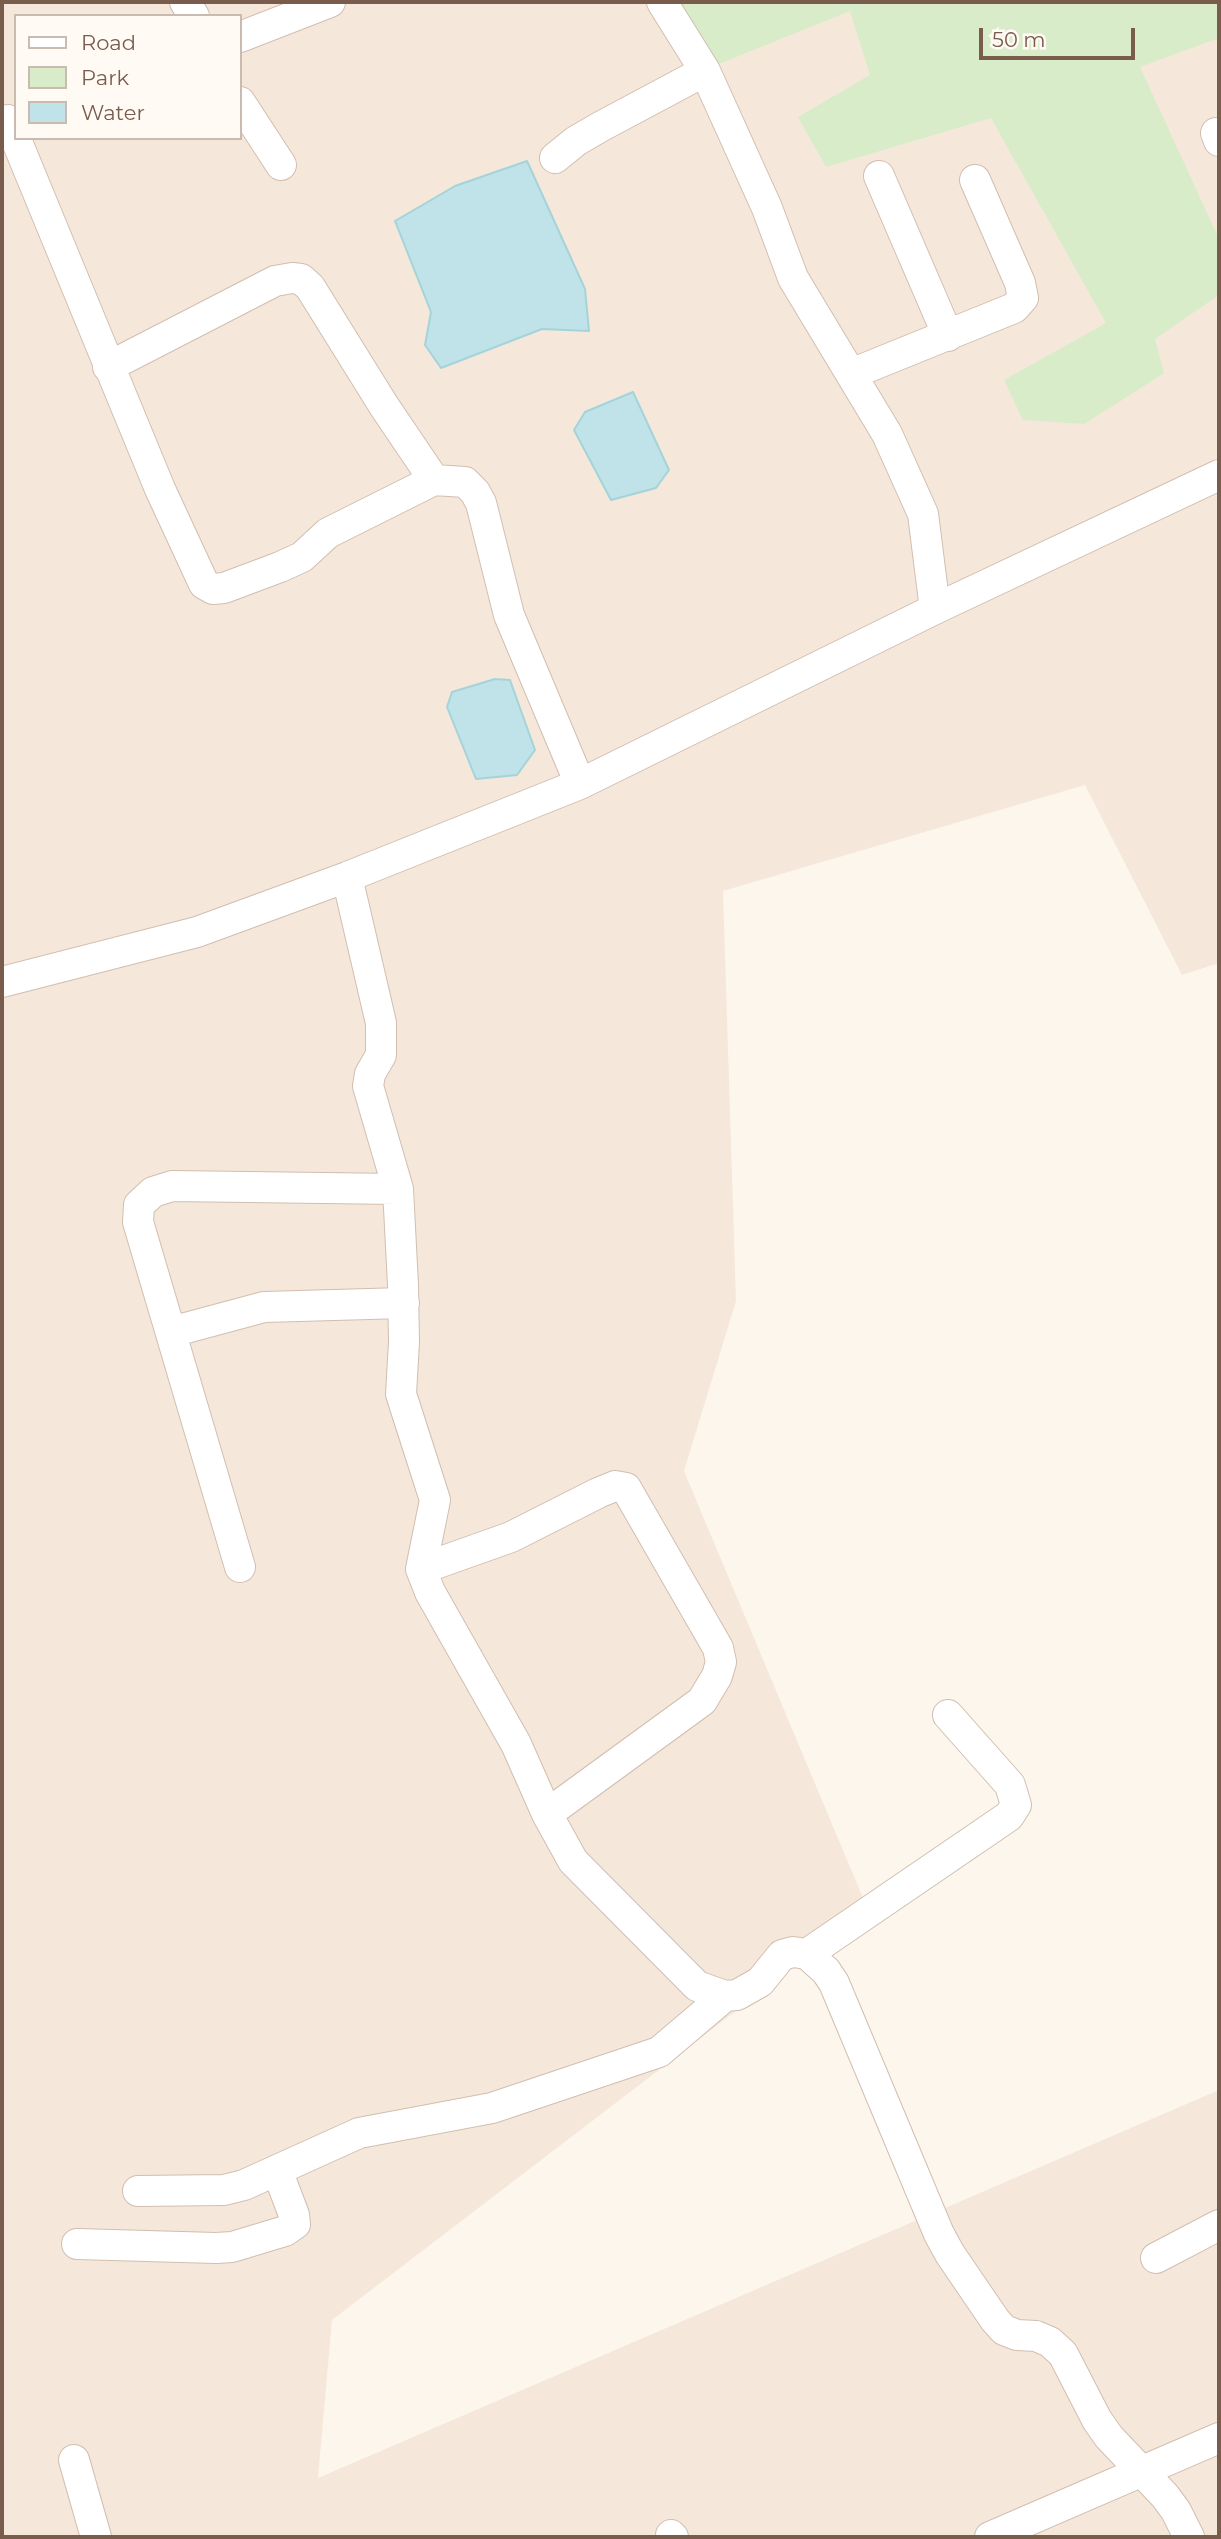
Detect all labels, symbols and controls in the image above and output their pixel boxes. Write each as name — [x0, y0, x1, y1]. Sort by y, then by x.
legend — [14, 14, 242, 140]
scale bar — [983, 14, 1139, 58]
text: 50 m — [992, 27, 1046, 52]
text: Road — [81, 30, 136, 55]
text: Park — [81, 65, 129, 90]
text: Water — [81, 100, 145, 125]

